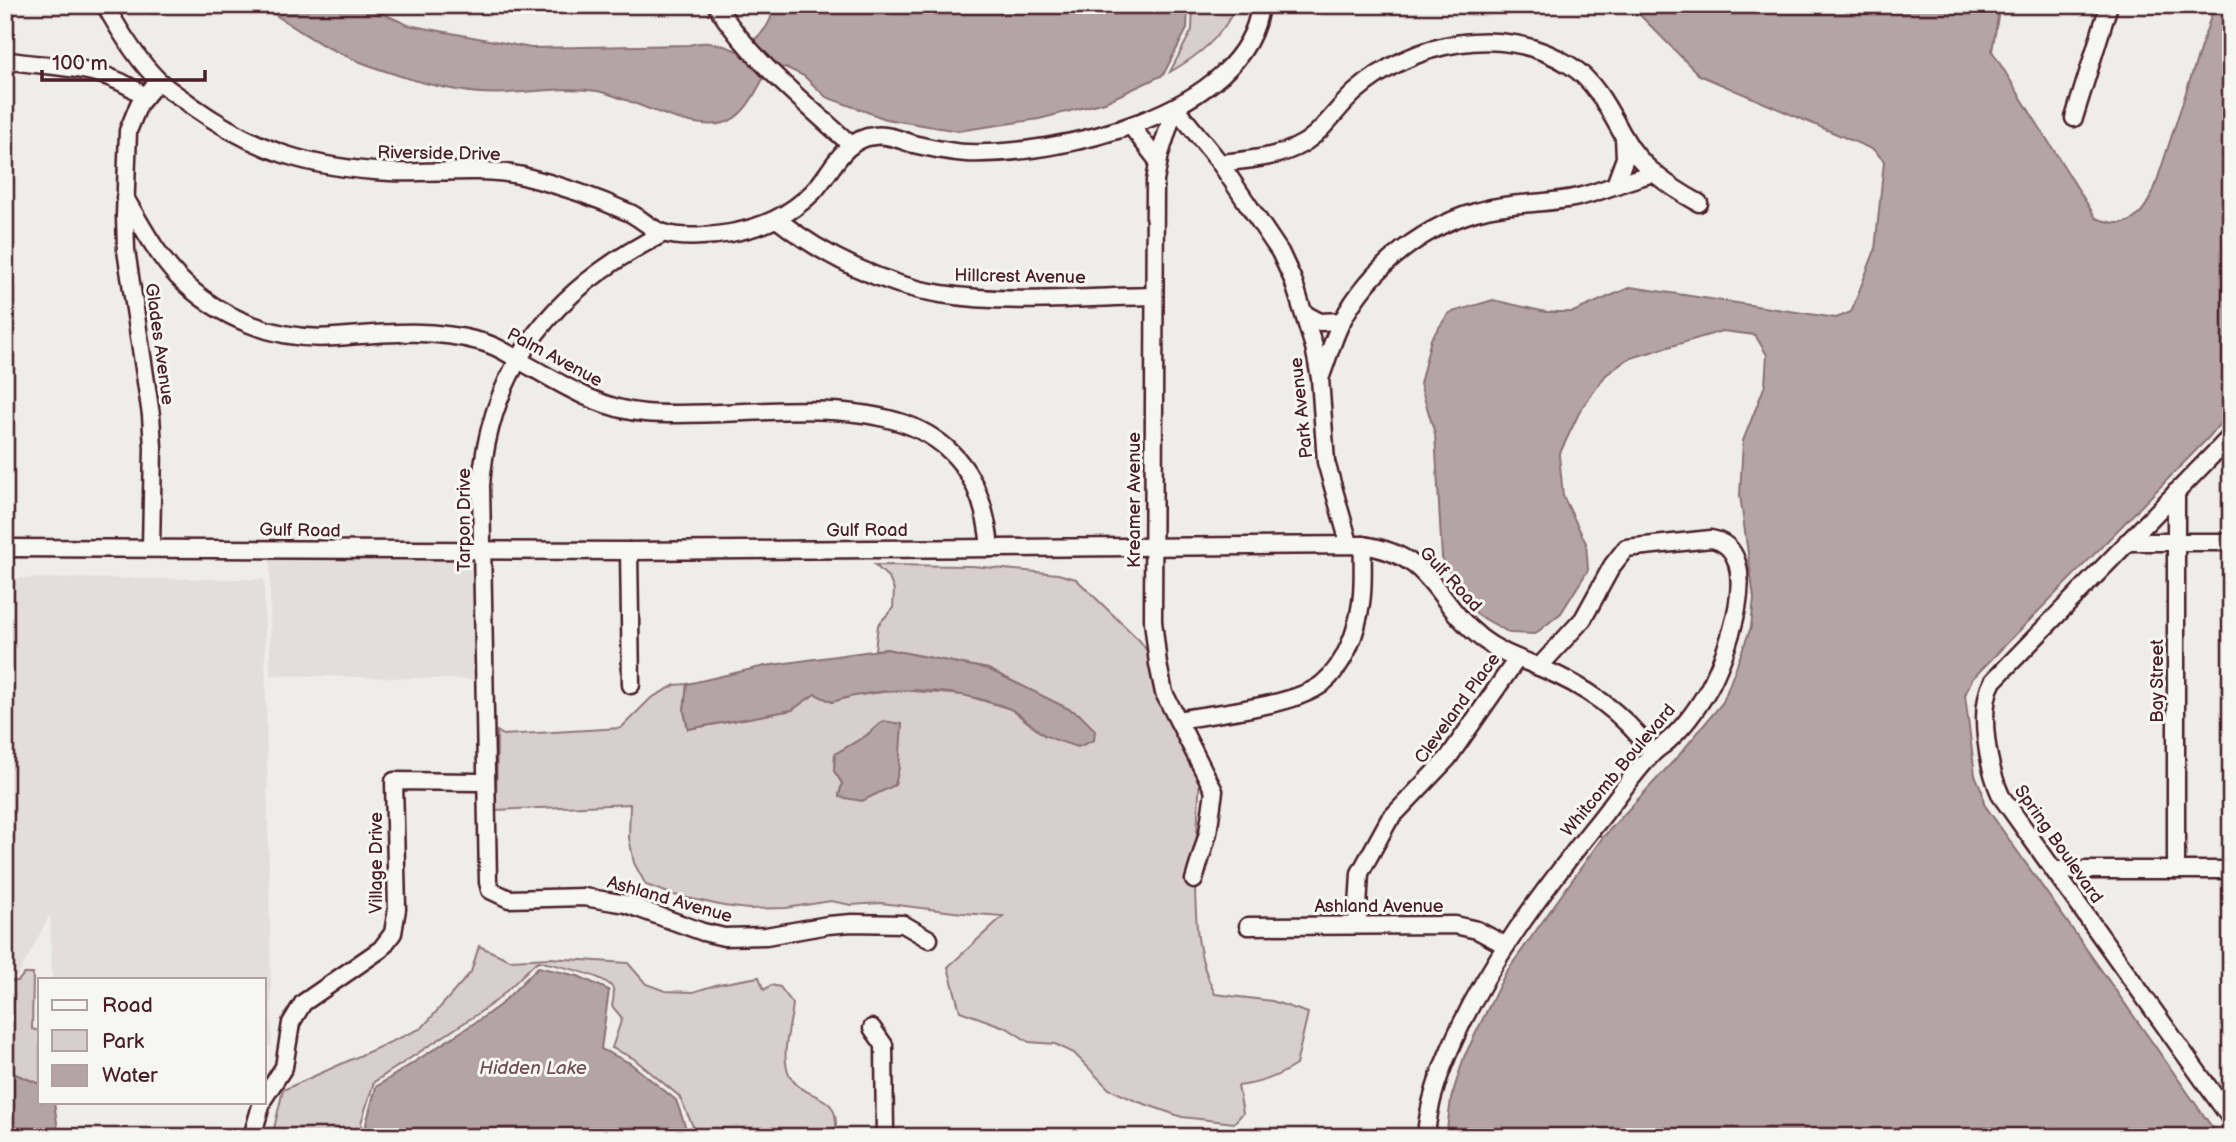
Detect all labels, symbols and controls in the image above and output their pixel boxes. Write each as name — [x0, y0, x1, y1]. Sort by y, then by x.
scale bar — [42, 38, 205, 82]
text: 100 m — [52, 51, 108, 76]
street label: Riverside Drive — [377, 142, 501, 165]
street label: Hillcrest Avenue — [954, 265, 1086, 288]
street label: Glades Avenue — [141, 282, 178, 407]
street label: Palm Avenue — [503, 324, 606, 392]
street label: Park Avenue — [1286, 356, 1317, 459]
street label: Kreamer Avenue — [1124, 432, 1145, 568]
street label: Tarpon Drive — [454, 468, 475, 572]
street label: Gulf Road — [259, 519, 341, 542]
street label: Gulf Road — [826, 520, 908, 541]
street label: Gulf Road — [1415, 542, 1486, 616]
street label: Bay Street — [2147, 639, 2168, 723]
street label: Cleveland Place — [1410, 649, 1505, 768]
street label: Whitcomb Boulevard — [1557, 700, 1680, 841]
street label: Spring Boulevard — [2010, 781, 2107, 907]
street label: Village Drive — [366, 812, 387, 914]
street label: Ashland Avenue — [605, 872, 735, 927]
street label: Ashland Avenue — [1314, 896, 1444, 917]
legend — [38, 978, 266, 1104]
text: Road — [102, 993, 153, 1018]
text: Park — [102, 1029, 145, 1054]
water label: Hidden Lake — [479, 1057, 587, 1080]
text: Water — [102, 1063, 158, 1088]

